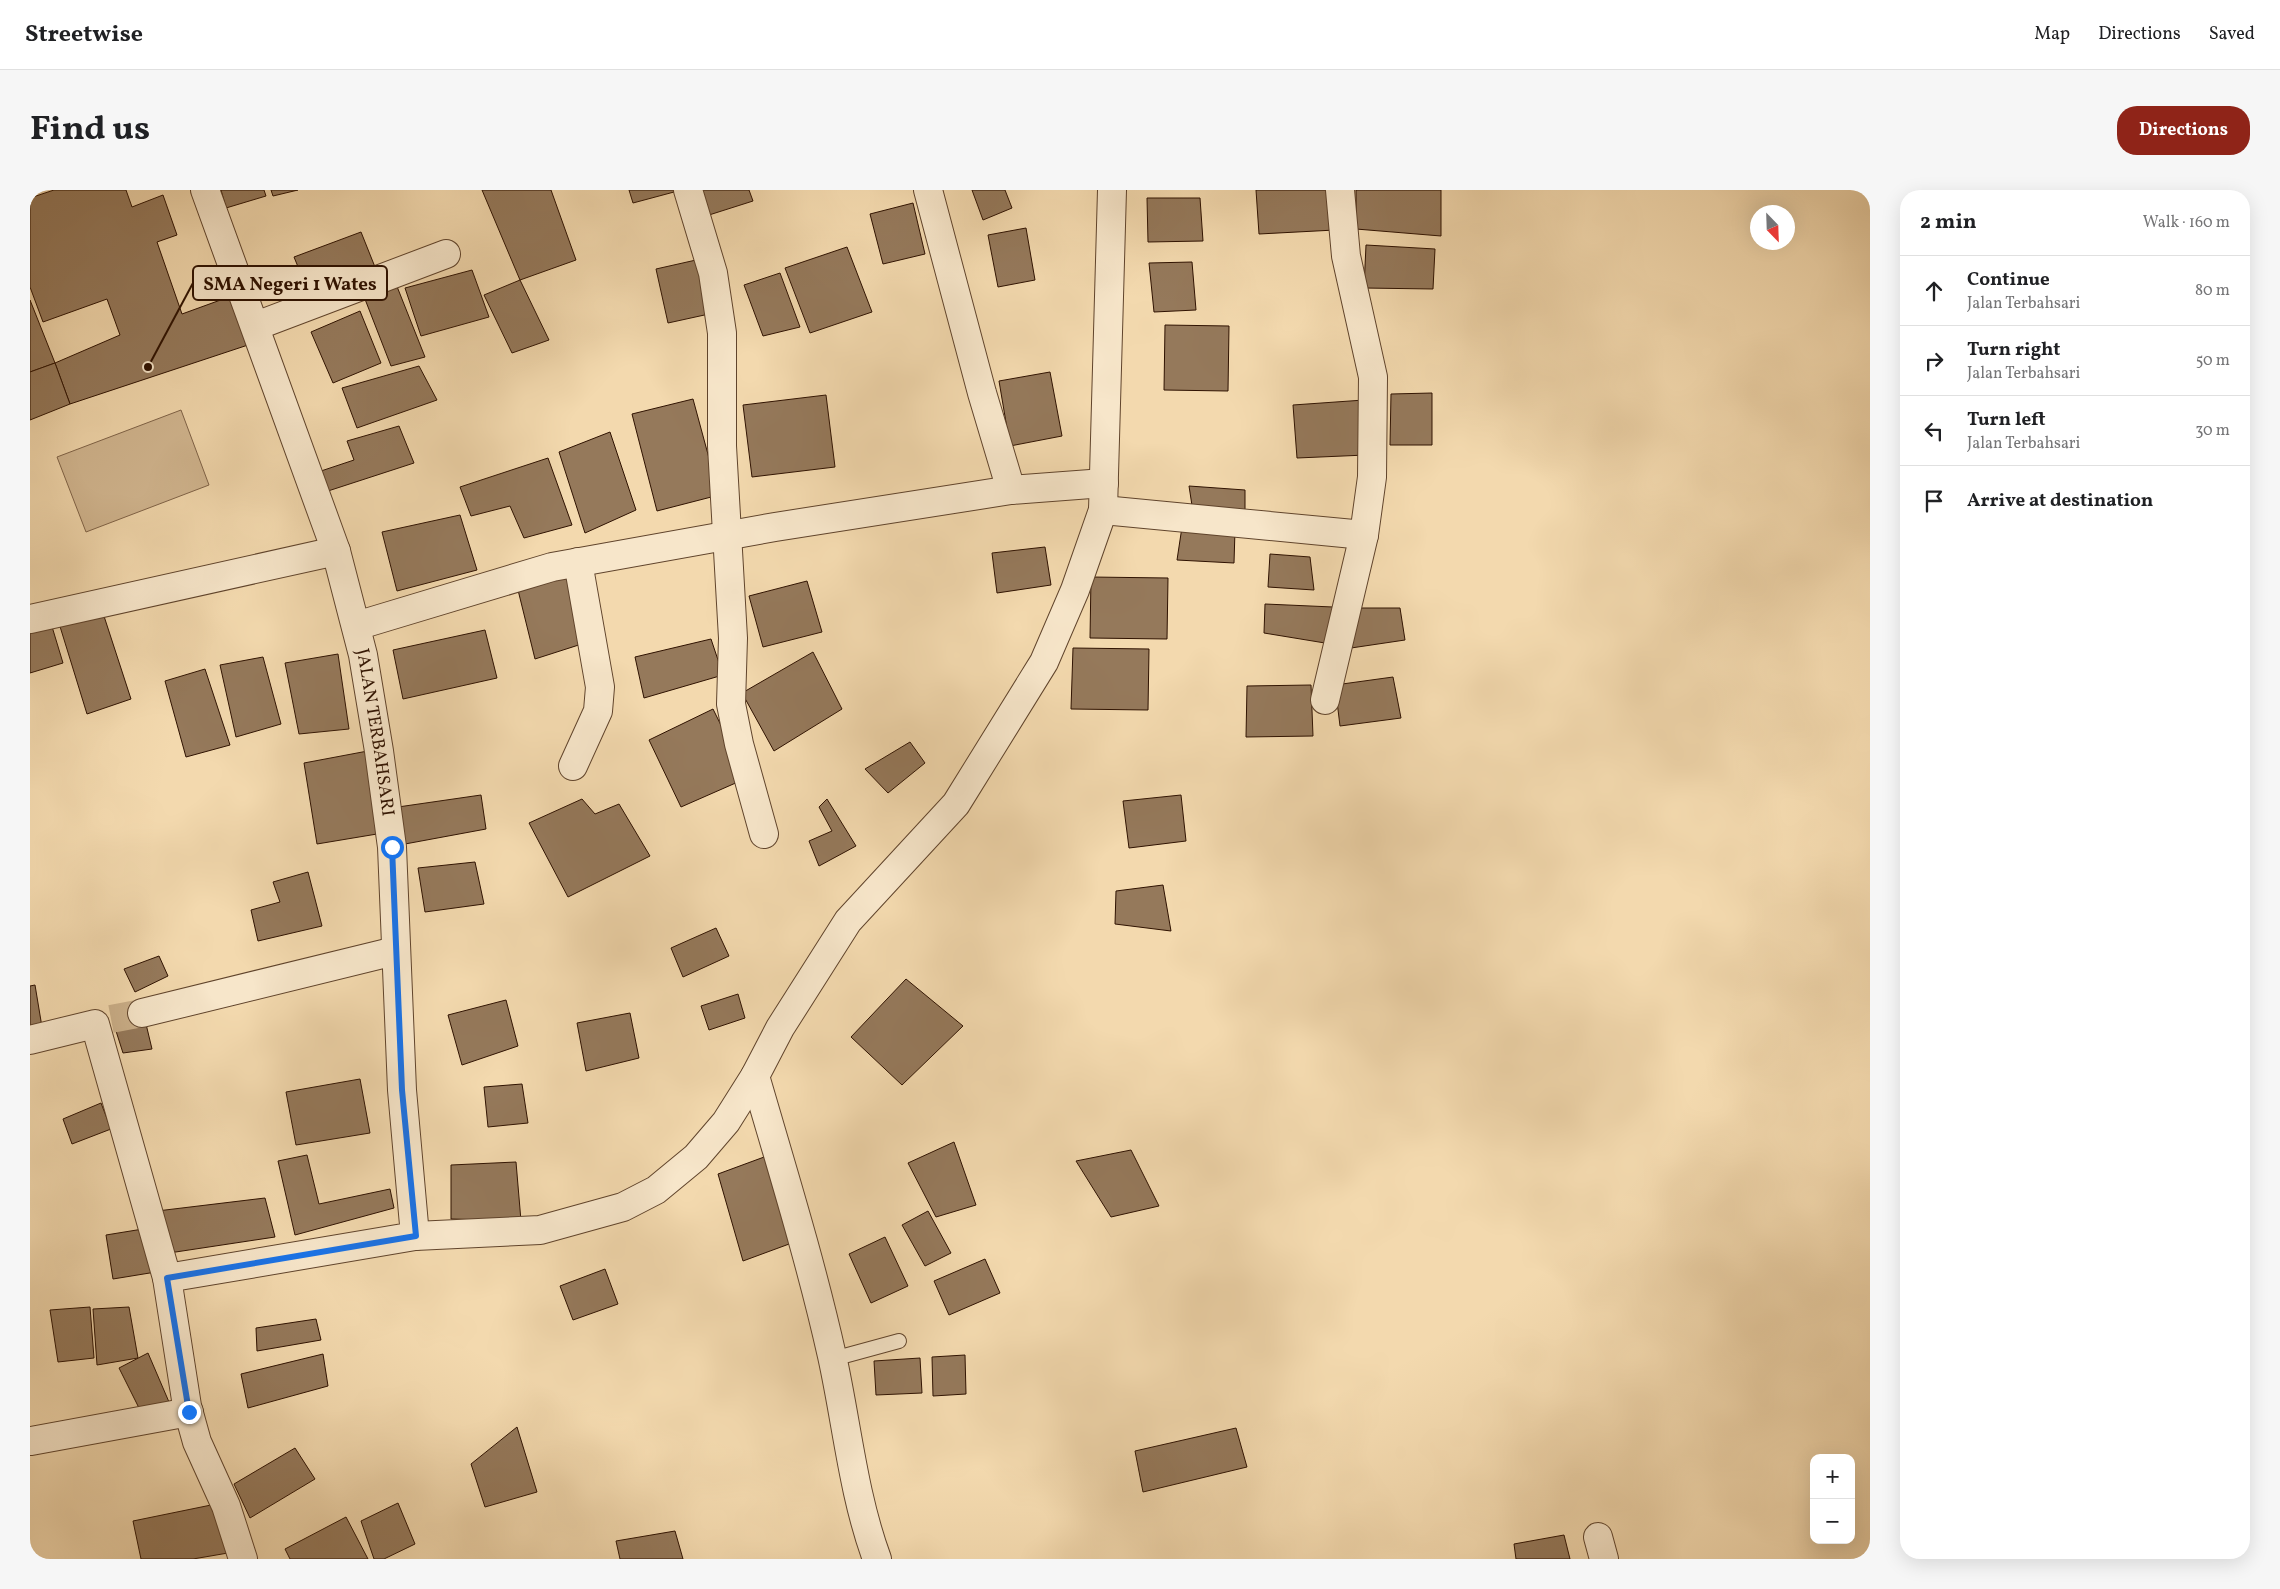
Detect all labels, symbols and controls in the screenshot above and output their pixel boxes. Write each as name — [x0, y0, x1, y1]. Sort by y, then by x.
text: Streetwise — [25, 18, 143, 52]
text: Map — [2034, 22, 2070, 47]
text: Directions — [2098, 22, 2181, 47]
text: Saved — [2209, 22, 2255, 47]
text: Find us — [30, 106, 150, 154]
button: Directions — [2117, 106, 2250, 155]
north arrow — [1750, 205, 1795, 250]
text: 2 min — [1920, 208, 1977, 237]
text: Walk · 160 m — [2143, 212, 2230, 234]
callout: SMA Negeri 1 Wates — [193, 266, 387, 300]
text: Continue — [1967, 267, 2050, 293]
text: SMA Negeri 1 Wates — [203, 272, 377, 298]
icon: ahead — [1920, 277, 1948, 305]
text: 80 m — [2195, 280, 2230, 302]
text: Jalan Terbahsari — [1967, 293, 2080, 315]
text: Turn right — [1967, 337, 2060, 363]
icon: right — [1920, 347, 1948, 375]
text: 50 m — [2196, 350, 2230, 372]
text: Jalan Terbahsari — [1967, 363, 2080, 385]
text: Turn left — [1967, 407, 2046, 433]
icon: left — [1920, 417, 1948, 445]
text: 30 m — [2195, 420, 2230, 442]
text: Jalan Terbahsari — [1967, 433, 2080, 455]
icon: arrive — [1920, 487, 1948, 515]
text: Arrive at destination — [1967, 488, 2153, 514]
street label: JALAN TERBAHSARI — [349, 646, 400, 818]
route start — [381, 836, 404, 859]
route end — [178, 1401, 201, 1424]
map controls — [1810, 1454, 1855, 1544]
button: + — [1810, 1454, 1855, 1499]
button: − — [1810, 1499, 1855, 1544]

